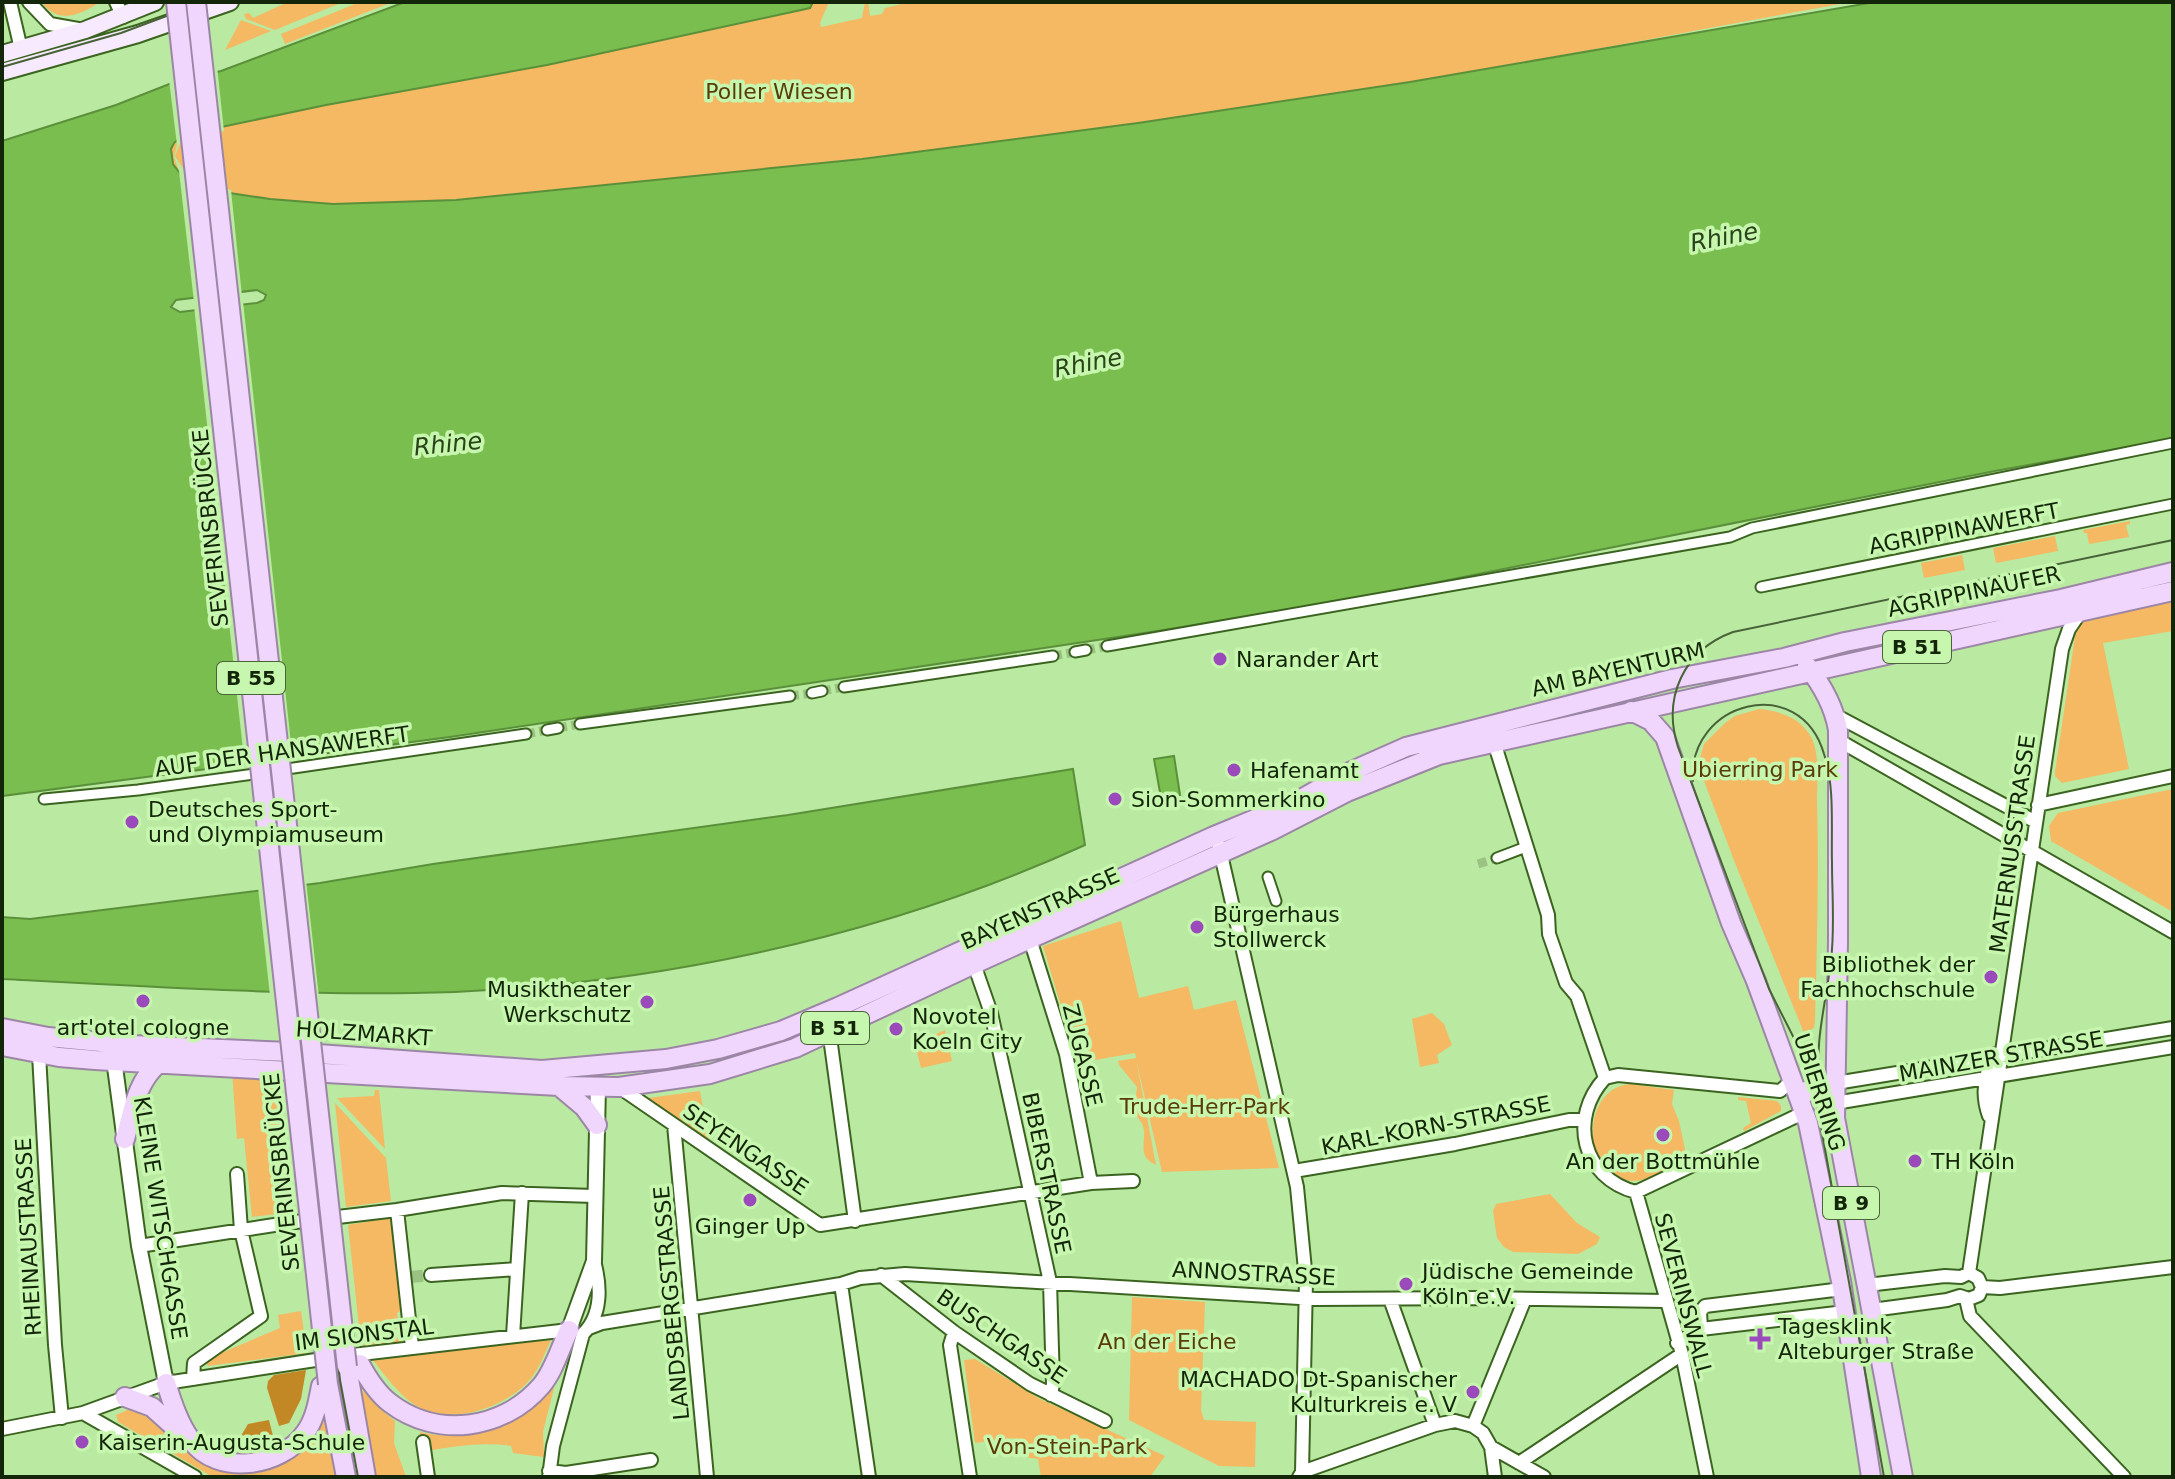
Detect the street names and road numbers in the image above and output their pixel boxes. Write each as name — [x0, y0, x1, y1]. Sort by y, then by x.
street label: SEVERINSBRÜCKE — [188, 428, 233, 628]
street label: AGRIPPINAWERFT — [1867, 498, 2062, 559]
street label: AGRIPPINAUFER — [1885, 561, 2063, 622]
road number: B 51 — [1883, 631, 1951, 663]
street label: AM BAYENTURM — [1529, 637, 1707, 702]
road number: B 55 — [217, 662, 285, 694]
street label: AUF DER HANSAWERFT — [153, 721, 412, 782]
street label: MATERNUSSTRASSE — [1985, 733, 2040, 955]
street label: BAYENSTRASSE — [957, 862, 1123, 955]
street label: ZUGASSE — [1058, 1001, 1107, 1109]
road number: B 51 — [801, 1012, 869, 1044]
street label: HOLZMARKT — [295, 1016, 434, 1051]
street label: MAINZER STRASSE — [1897, 1026, 2105, 1087]
street label: UBIERRING — [1789, 1030, 1850, 1154]
street label: SEVERINSBRÜCKE — [259, 1072, 304, 1272]
street label: BIBERSTRASSE — [1017, 1090, 1076, 1256]
street label: KARL-KORN-STRASSE — [1319, 1091, 1553, 1160]
street label: KLEINE WITSCHGASSE — [129, 1095, 192, 1341]
street label: SEYENGASSE — [678, 1098, 813, 1200]
street label: RHEINAUSTRASSE — [11, 1137, 46, 1337]
street label: LANDSBERGSTRASSE — [649, 1185, 694, 1421]
road number: B 9 — [1823, 1187, 1879, 1219]
street label: SEVERINSWALL — [1650, 1210, 1718, 1381]
street label: ANNOSTRASSE — [1171, 1257, 1337, 1290]
street label: BUSCHGASSE — [932, 1284, 1071, 1389]
street label: IM SIONSTAL — [293, 1313, 436, 1355]

